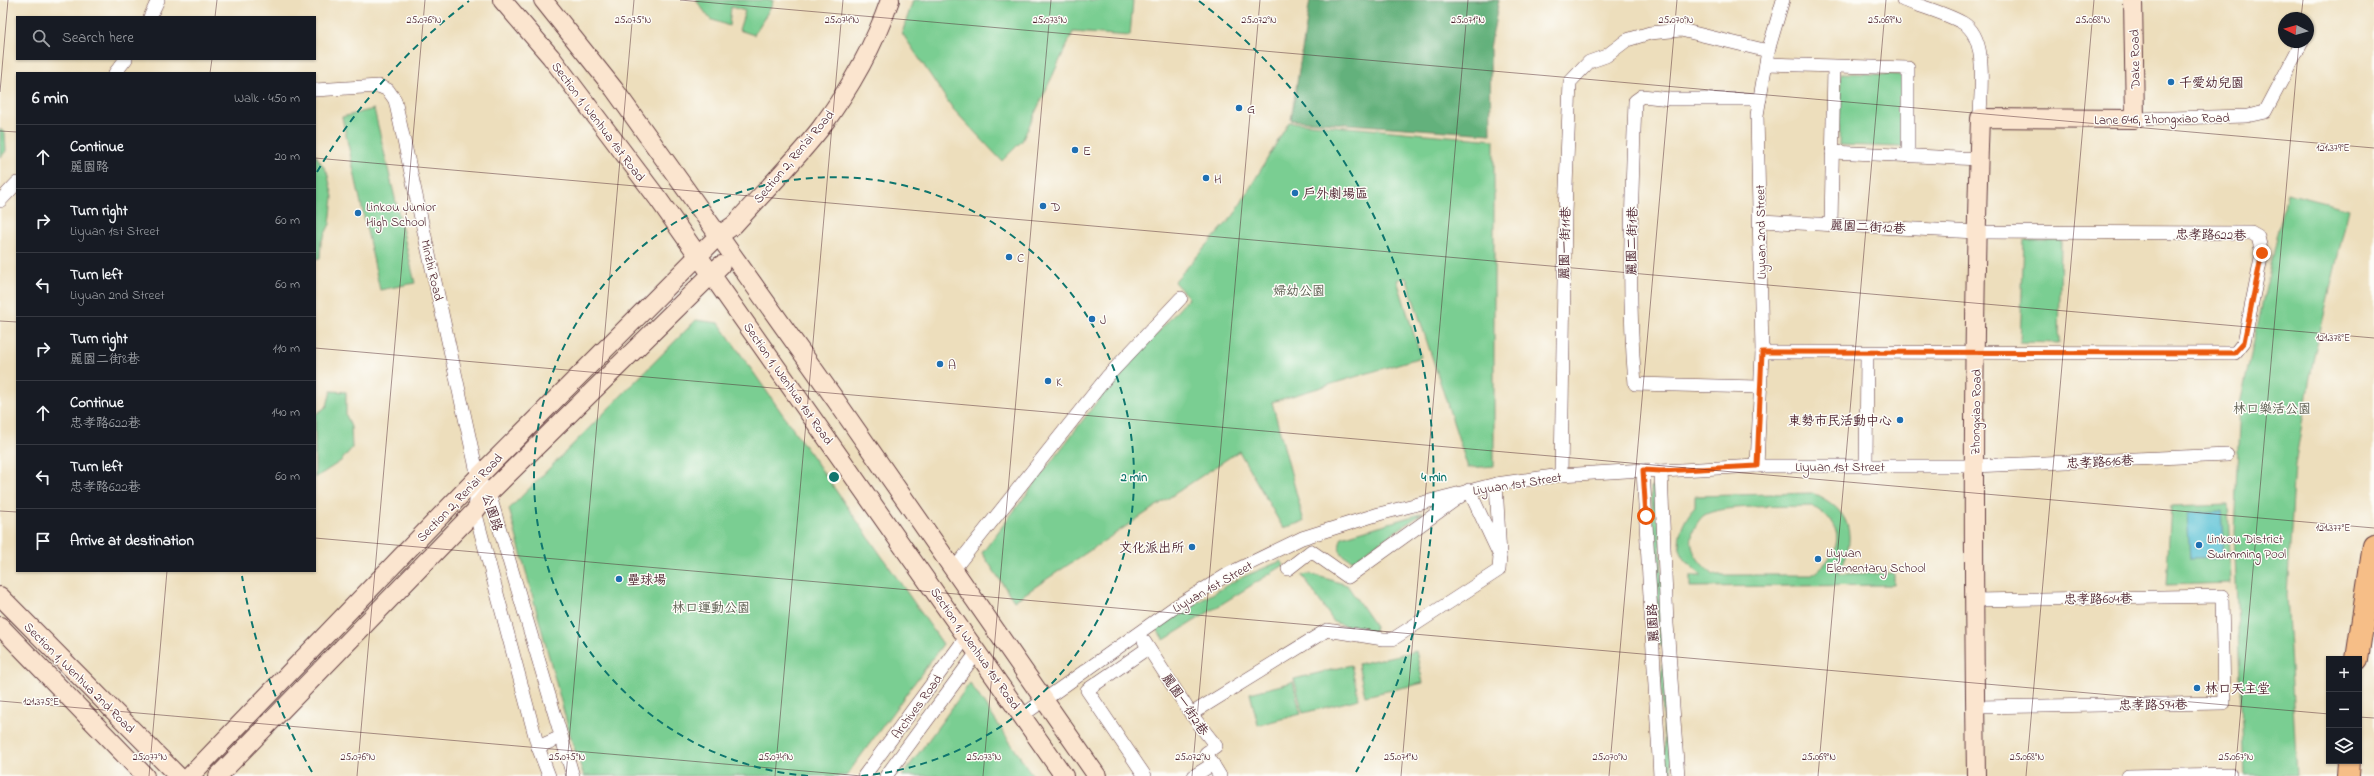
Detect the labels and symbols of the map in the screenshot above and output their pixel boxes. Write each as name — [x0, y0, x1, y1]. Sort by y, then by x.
north arrow — [2278, 12, 2314, 48]
text: 25.076°N — [407, 13, 442, 28]
text: 25.075°N — [615, 13, 651, 28]
text: 25.074°N — [825, 13, 860, 28]
text: 25.073°N — [1033, 13, 1068, 28]
text: 25.072°N — [1241, 13, 1277, 28]
text: 25.071°N — [1451, 13, 1485, 28]
text: 25.070°N — [1659, 13, 1694, 28]
text: 25.069°N — [1868, 13, 1902, 28]
text: 25.068°N — [2076, 13, 2111, 28]
street label: Dake Road — [2125, 28, 2146, 90]
street label: Section 1, Wenhua 1st Road — [546, 58, 650, 186]
place label: 千愛幼兒園 — [2179, 74, 2244, 93]
marker: 千愛幼兒園 — [2166, 77, 2176, 87]
place label: G — [1247, 100, 1255, 119]
marker: G — [1234, 103, 1244, 113]
street label: Section 2, Ren'ai Road — [749, 106, 839, 208]
street label: Lane 646, Zhongxiao Road — [2094, 109, 2231, 131]
text: 121.379°E — [2316, 141, 2350, 156]
place label: E — [1083, 142, 1091, 161]
marker: E — [1070, 145, 1080, 155]
place label: H — [1214, 170, 1222, 189]
marker: H — [1201, 173, 1211, 183]
street label: Liyuan 2nd Street — [1751, 184, 1773, 279]
place label: 戶外劇場區 — [1303, 185, 1368, 204]
marker: 戶外劇場區 — [1290, 188, 1300, 198]
place label: Linkou Junior High School — [366, 198, 437, 233]
place label: D — [1050, 198, 1061, 217]
marker: D — [1038, 201, 1048, 211]
street label: 麗園一街11巷 — [1555, 206, 1576, 280]
street label: 麗園二街1巷 — [1622, 206, 1643, 276]
marker: Linkou Junior High School — [353, 208, 363, 218]
street label: 麗園二街12巷 — [1830, 216, 1906, 239]
street label: 忠孝路622巷 — [2175, 225, 2246, 246]
street label: Minzhi Road — [415, 238, 448, 303]
route end — [2253, 244, 2271, 262]
place label: C — [1017, 249, 1024, 268]
marker: C — [1004, 252, 1014, 262]
park label: 婦幼公園 — [1273, 282, 1325, 301]
place label: J — [1100, 311, 1106, 330]
marker: J — [1087, 314, 1097, 324]
street label: Section 1, Wenhua 1st Road — [738, 319, 838, 449]
text: 121.378°E — [2316, 331, 2350, 346]
place label: A — [948, 356, 956, 375]
marker: A — [935, 359, 945, 369]
street label: Zhongxiao Road — [1966, 368, 1988, 455]
place label: K — [1056, 373, 1063, 392]
marker: K — [1043, 376, 1053, 386]
park label: 林口樂活公園 — [2233, 400, 2311, 419]
place label: 東勢市民活動中心 — [1788, 412, 1892, 431]
marker: 東勢市民活動中心 — [1895, 415, 1905, 425]
street label: Section 2, Ren'ai Road — [413, 449, 508, 547]
street label: 忠孝路616巷 — [2066, 451, 2134, 474]
street label: Liyuan 1st Street — [1795, 458, 1885, 478]
street label: Liyuan 1st Street — [1472, 468, 1564, 502]
text: 2 min — [1120, 469, 1147, 487]
text: 4 min — [1420, 469, 1447, 487]
centre of rings — [827, 470, 841, 484]
street label: 公園路 — [477, 491, 507, 534]
route start — [1637, 507, 1655, 525]
text: 121.377°E — [2316, 521, 2350, 536]
place label: Linkou District Swimming Pool — [2207, 530, 2286, 565]
place label: 文化派出所 — [1119, 539, 1184, 558]
marker: Linkou District Swimming Pool — [2194, 540, 2204, 550]
marker: 文化派出所 — [1187, 542, 1197, 552]
place label: Liyuan Elementary School — [1826, 544, 1926, 579]
marker: Liyuan Elementary School — [1813, 554, 1823, 564]
street label: Liyuan 1st Street — [1169, 556, 1257, 619]
place label: 壘球場 — [627, 571, 666, 590]
marker: 壘球場 — [614, 574, 624, 584]
street label: Section 1, Wenhua 1st Road — [925, 584, 1025, 714]
street label: 忠孝路604巷 — [2064, 589, 2133, 610]
park label: 林口運動公園 — [672, 599, 750, 618]
street label: 麗園路 — [1643, 603, 1664, 643]
street label: Section 1, Wenhua 2nd Road — [19, 618, 139, 738]
street label: Archives Road — [887, 670, 948, 743]
street label: 麗園一街2巷 — [1157, 670, 1213, 740]
place label: 林口天主堂 — [2205, 680, 2270, 699]
marker: 林口天主堂 — [2192, 683, 2202, 693]
text: 121.375°E — [23, 695, 59, 710]
street label: 忠孝路594巷 — [2119, 695, 2188, 716]
text: 25.077°N — [133, 750, 168, 765]
text: 25.076°N — [341, 750, 376, 765]
text: 25.075°N — [549, 750, 585, 765]
text: 25.074°N — [759, 750, 794, 765]
text: 25.073°N — [967, 750, 1002, 765]
text: 25.072°N — [1175, 750, 1211, 765]
text: 25.071°N — [1384, 750, 1418, 765]
text: 25.070°N — [1593, 750, 1628, 765]
text: 25.069°N — [1802, 750, 1836, 765]
text: 25.068°N — [2010, 750, 2045, 765]
text: 25.067°N — [2219, 750, 2254, 765]

